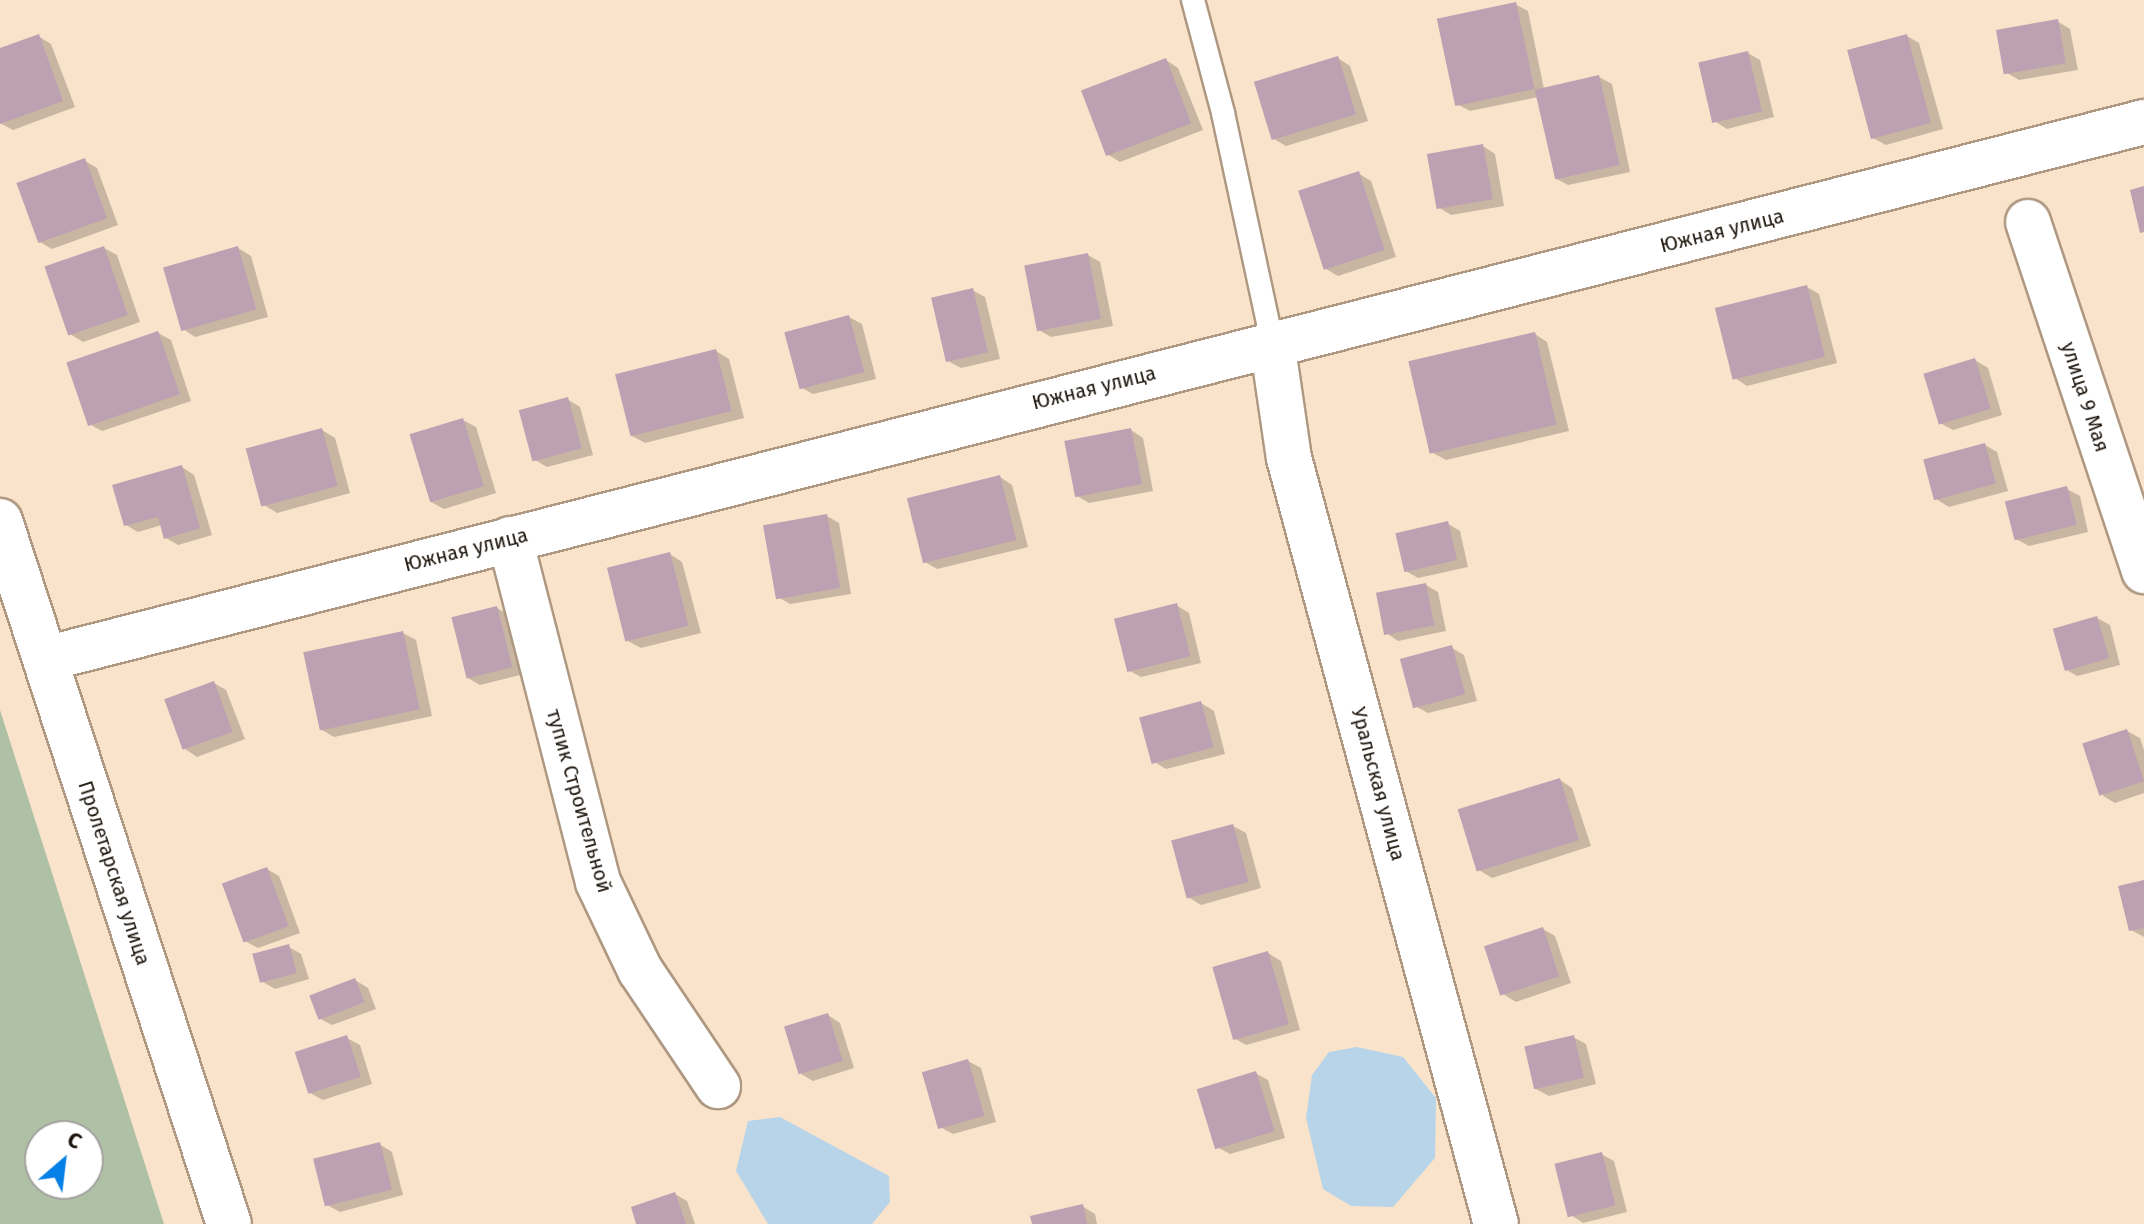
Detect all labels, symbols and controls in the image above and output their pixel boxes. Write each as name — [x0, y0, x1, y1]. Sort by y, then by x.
street label: Южная улица — [1658, 204, 1786, 258]
street label: улица 9 Мая — [2056, 339, 2114, 455]
street label: Южная улица — [1030, 361, 1158, 415]
street label: Южная улица — [402, 523, 530, 577]
street label: Уральская улица — [1346, 705, 1410, 863]
street label: тупик Строительной — [541, 707, 617, 895]
street label: Пролетарская улица — [73, 778, 155, 968]
north arrow — [24, 1120, 104, 1200]
text: С — [63, 1125, 86, 1155]

